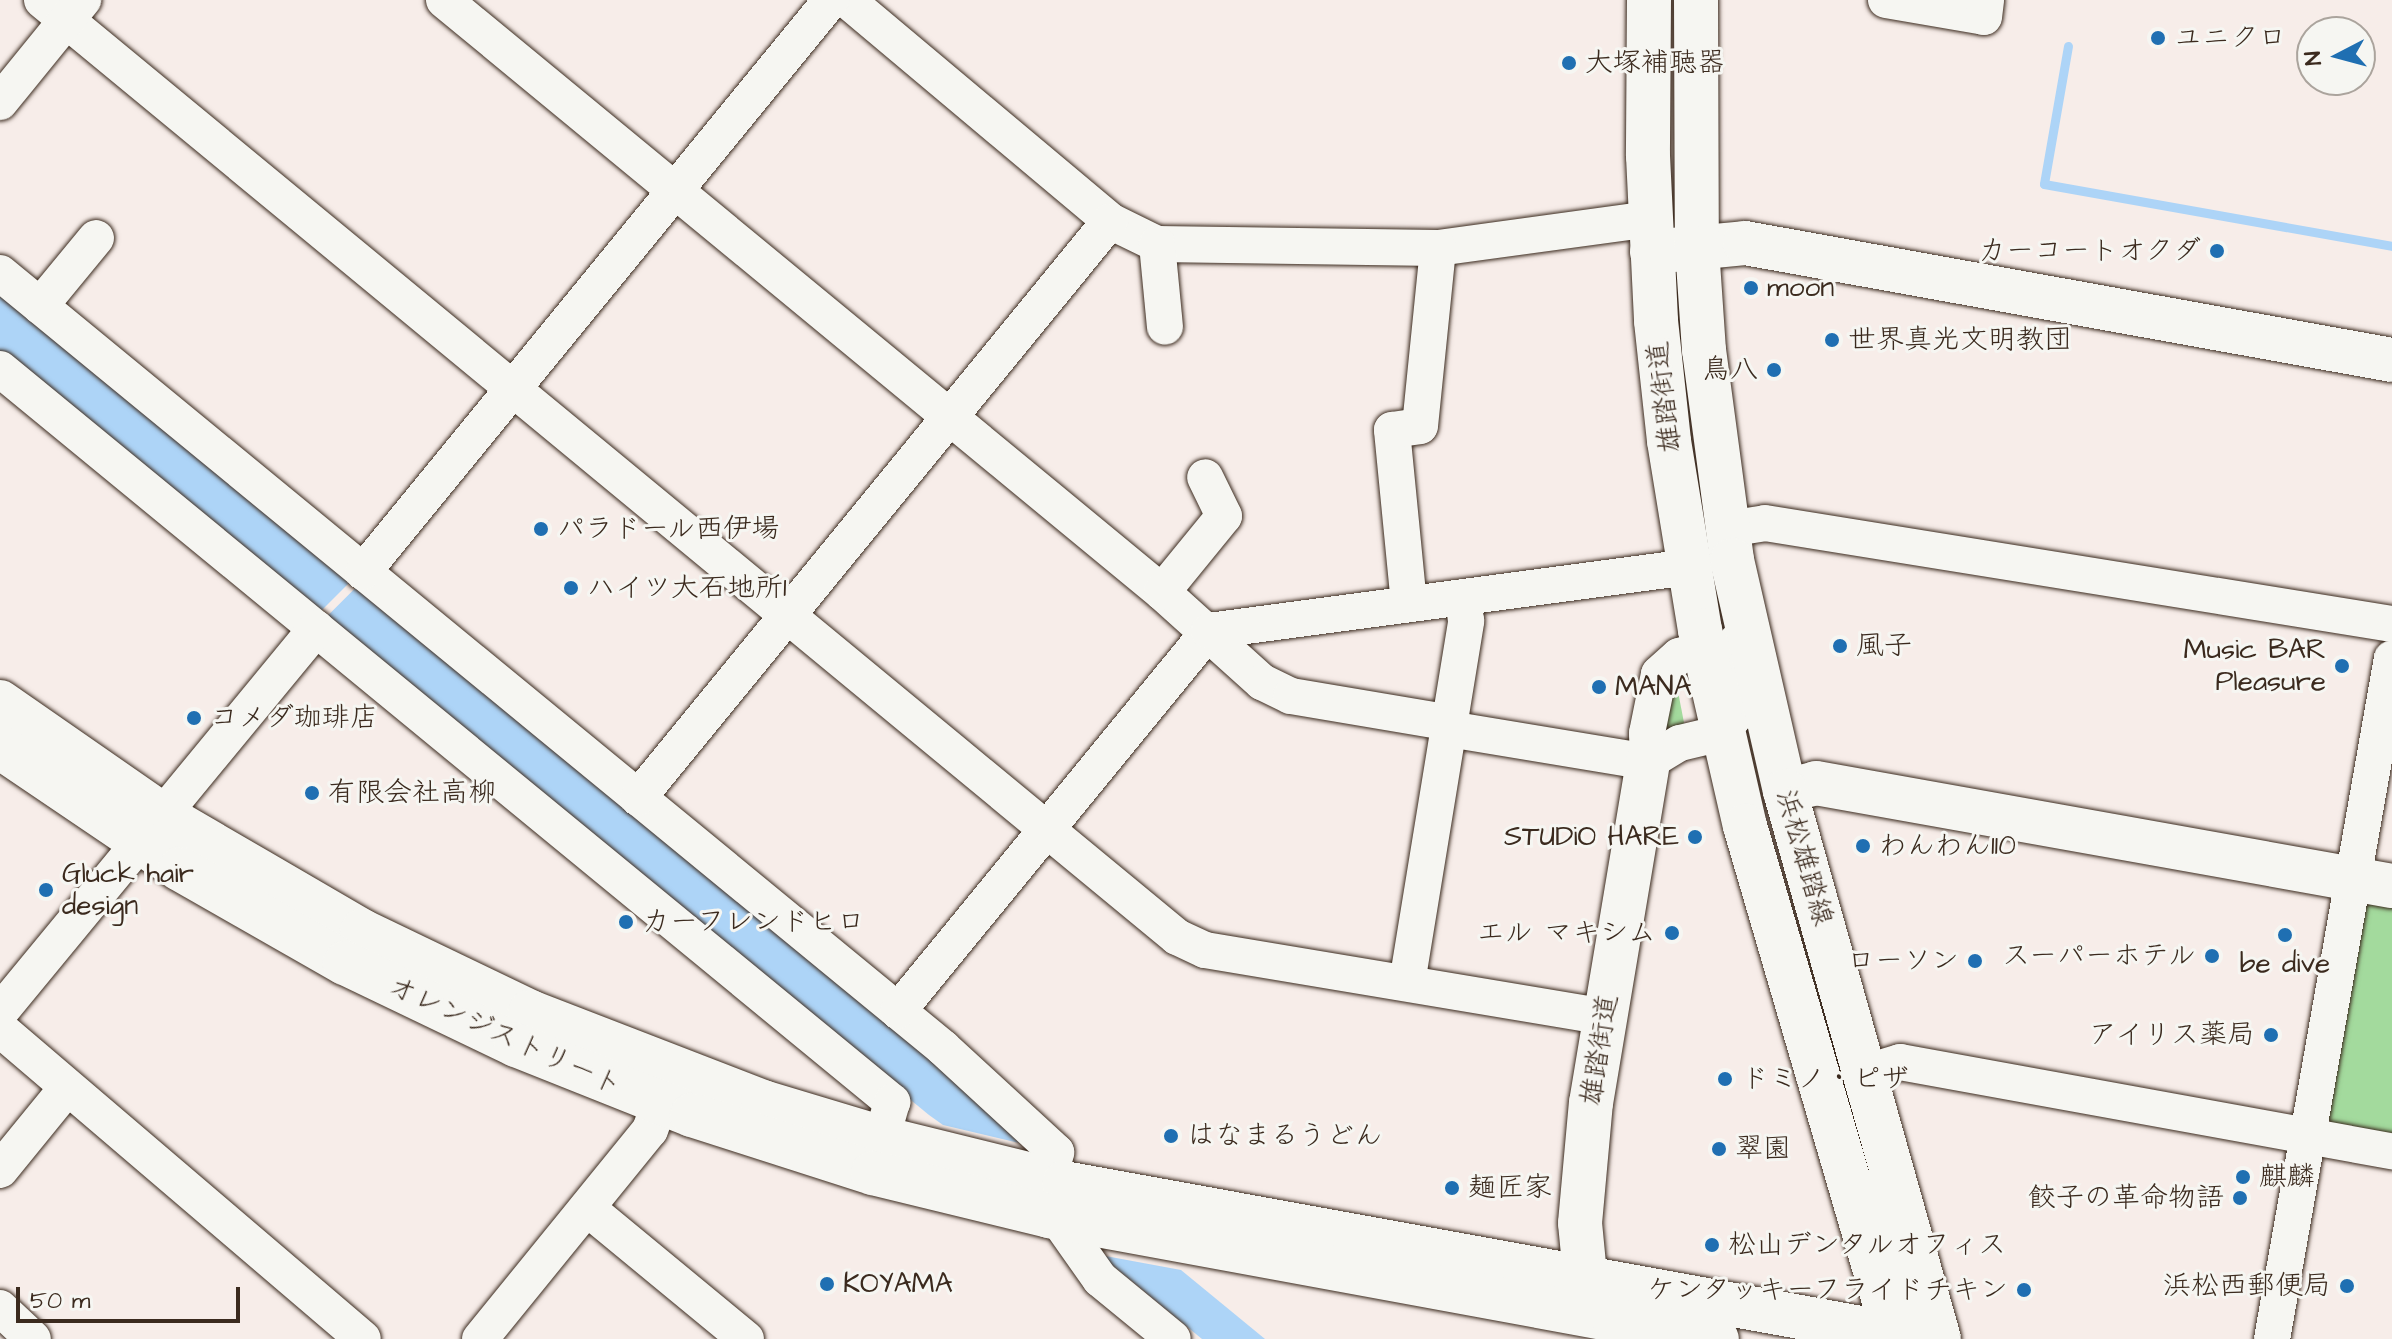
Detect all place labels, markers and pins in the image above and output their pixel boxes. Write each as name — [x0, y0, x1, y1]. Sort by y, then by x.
place label: ユニクロ — [2174, 21, 2286, 55]
marker: ユニクロ — [2149, 29, 2167, 47]
place label: 大塚補聴器 — [1585, 46, 1725, 80]
marker: 大塚補聴器 — [1560, 54, 1578, 72]
place label: カーコートオクダ — [1977, 234, 2201, 268]
marker: カーコートオクダ — [2208, 242, 2226, 260]
place label: moon — [1767, 271, 1834, 305]
marker: moon — [1742, 279, 1760, 297]
place label: 世界真光文明教団 — [1848, 323, 2072, 357]
marker: 世界真光文明教団 — [1823, 331, 1841, 349]
place label: 鳥八 — [1702, 353, 1758, 387]
marker: 鳥八 — [1765, 361, 1783, 379]
place label: パラドール西伊場 — [557, 512, 781, 546]
marker: パラドール西伊場 — [532, 520, 550, 538]
place label: ハイツ大石地所1 — [587, 571, 787, 605]
marker: ハイツ大石地所1 — [562, 579, 580, 597]
place label: 風子 — [1856, 629, 1912, 663]
place label: Music BAR Pleasure — [2184, 633, 2326, 699]
marker: 風子 — [1831, 637, 1849, 655]
marker: Music BAR Pleasure — [2333, 657, 2351, 675]
place label: MANA — [1615, 670, 1692, 704]
marker: MANA — [1590, 678, 1608, 696]
place label: コメダ珈琲店 — [210, 701, 378, 735]
marker: コメダ珈琲店 — [185, 709, 203, 727]
place label: 有限会社高柳 — [328, 776, 496, 810]
marker: 有限会社高柳 — [303, 784, 321, 802]
place label: STUDiO HARE — [1504, 820, 1679, 854]
marker: STUDiO HARE — [1686, 828, 1704, 846]
place label: わんわん110 — [1879, 829, 2016, 863]
marker: わんわん110 — [1854, 837, 1872, 855]
place label: Gluck hair design — [62, 857, 194, 923]
marker: Gluck hair design — [37, 881, 55, 899]
place label: カーフレンドヒロ — [642, 905, 866, 939]
marker: カーフレンドヒロ — [617, 913, 635, 931]
place label: エル マキシム — [1477, 916, 1656, 950]
marker: エル マキシム — [1663, 924, 1681, 942]
marker: be dive — [2276, 926, 2294, 944]
place label: スーパーホテル — [2001, 939, 2196, 973]
place label: ローソン — [1847, 944, 1959, 978]
marker: スーパーホテル — [2203, 947, 2221, 965]
place label: be dive — [2240, 947, 2330, 981]
marker: ローソン — [1966, 952, 1984, 970]
place label: アイリス薬局 — [2087, 1018, 2255, 1052]
marker: アイリス薬局 — [2262, 1026, 2280, 1044]
place label: ドミノ・ピザ — [1741, 1062, 1909, 1096]
marker: ドミノ・ピザ — [1716, 1070, 1734, 1088]
place label: はなまるうどん — [1187, 1119, 1383, 1153]
marker: はなまるうどん — [1162, 1127, 1180, 1145]
place label: 翠園 — [1735, 1132, 1791, 1166]
marker: 翠園 — [1710, 1140, 1728, 1158]
place label: 麒麟 — [2259, 1160, 2315, 1194]
marker: 麒麟 — [2234, 1168, 2252, 1186]
place label: 麺匠家 — [1468, 1171, 1552, 1205]
marker: 麺匠家 — [1443, 1179, 1461, 1197]
place label: 餃子の革命物語 — [2028, 1181, 2224, 1215]
marker: 餃子の革命物語 — [2231, 1189, 2249, 1207]
place label: 松山デンタルオフィス — [1728, 1228, 2008, 1262]
marker: 松山デンタルオフィス — [1703, 1236, 1721, 1254]
place label: KOYAMA — [843, 1267, 953, 1301]
place label: 浜松西郵便局 — [2163, 1269, 2331, 1303]
place label: ケンタッキーフライドチキン — [1644, 1273, 2008, 1307]
marker: KOYAMA — [818, 1275, 836, 1293]
marker: 浜松西郵便局 — [2338, 1277, 2356, 1295]
marker: ケンタッキーフライドチキン — [2015, 1281, 2033, 1299]

